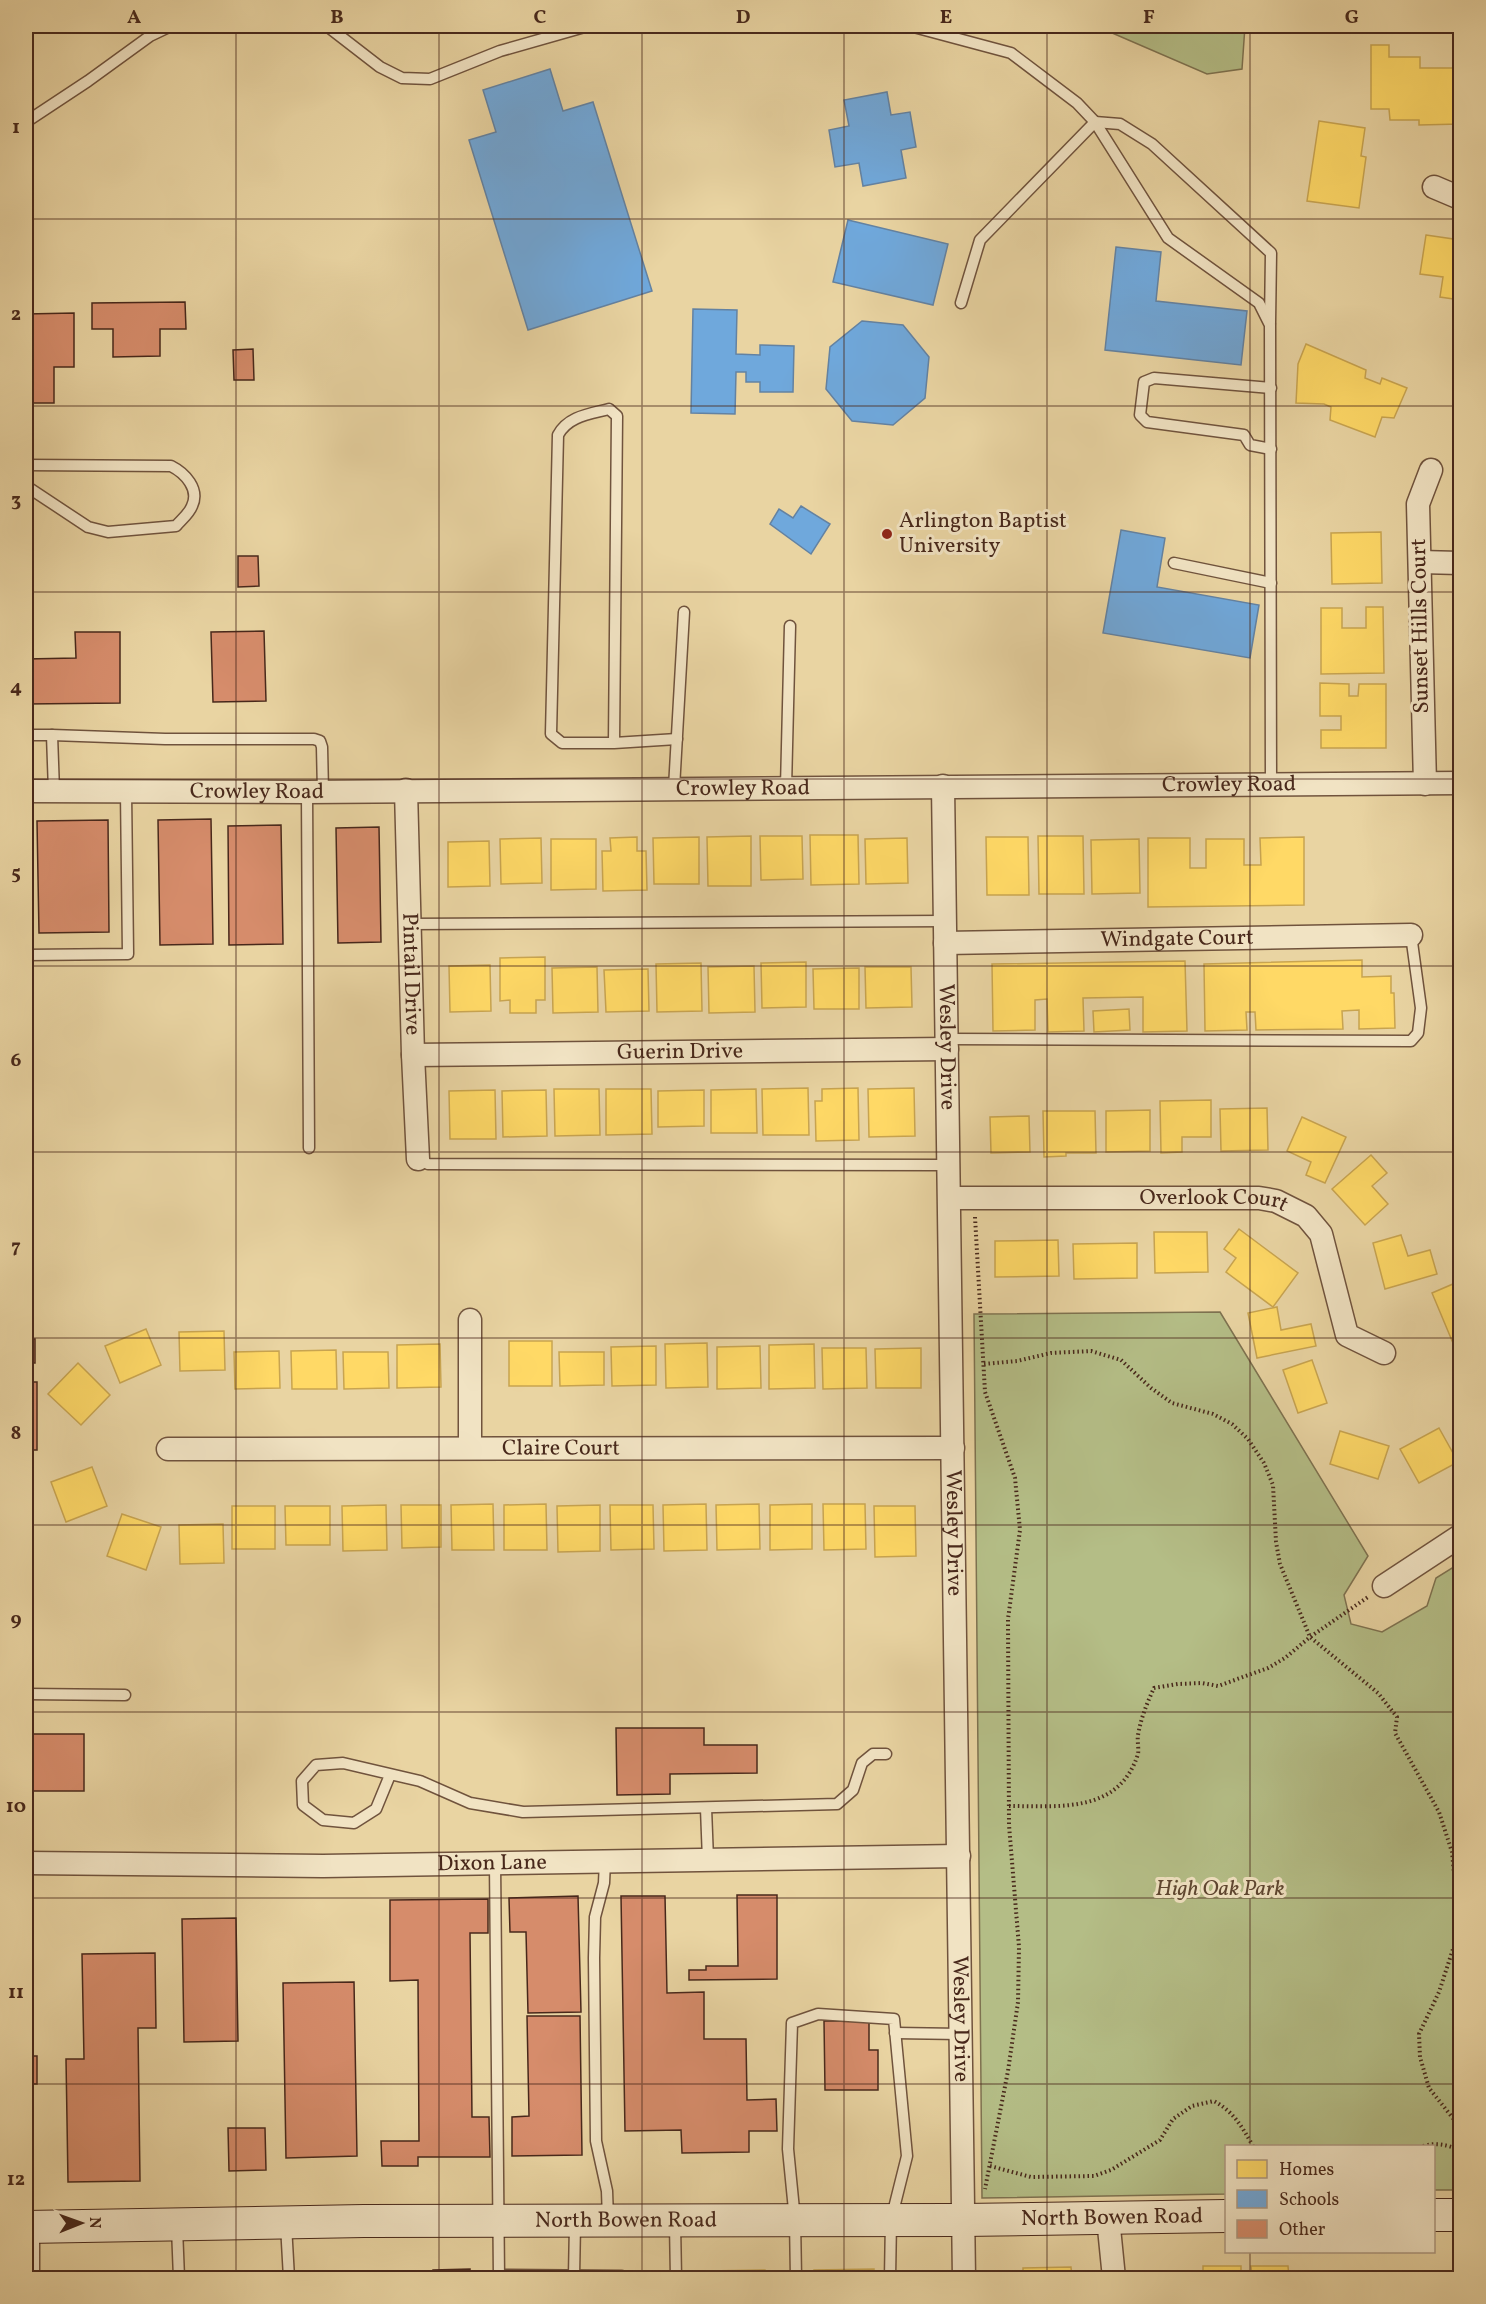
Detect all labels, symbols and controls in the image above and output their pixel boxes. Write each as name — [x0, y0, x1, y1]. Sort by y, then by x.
text: A — [127, 4, 141, 32]
text: B — [330, 4, 344, 32]
text: C — [534, 4, 547, 32]
text: D — [736, 4, 750, 32]
text: E — [940, 4, 952, 32]
text: F — [1143, 4, 1155, 32]
text: G — [1345, 4, 1359, 32]
text: 1 — [12, 114, 20, 142]
text: 2 — [11, 301, 21, 329]
text: 3 — [11, 487, 21, 515]
place label: Arlington Baptist University — [899, 506, 1067, 562]
marker: Arlington Baptist University — [880, 527, 894, 541]
street label: Sunset Hills Court — [1404, 538, 1438, 714]
text: 4 — [10, 674, 22, 702]
street label: Crowley Road — [1162, 769, 1296, 801]
street label: Crowley Road — [676, 773, 810, 805]
street label: Crowley Road — [190, 776, 324, 808]
text: 5 — [11, 860, 21, 888]
street label: Pintail Drive — [394, 912, 428, 1036]
street label: Windgate Court — [1100, 922, 1254, 956]
street label: Wesley Drive — [930, 984, 963, 1110]
street label: Guerin Drive — [617, 1036, 743, 1068]
text: 6 — [11, 1047, 22, 1075]
street label: Overlook Court — [1140, 1183, 1294, 1220]
text: 7 — [11, 1233, 21, 1261]
text: 8 — [11, 1420, 21, 1448]
street label: Claire Court — [502, 1433, 620, 1464]
street label: Wesley Drive — [937, 1470, 970, 1596]
text: 9 — [10, 1606, 22, 1634]
text: 10 — [6, 1793, 26, 1821]
street label: Dixon Lane — [437, 1847, 547, 1880]
park label: High Oak Park — [1156, 1874, 1284, 1905]
street label: Wesley Drive — [944, 1955, 977, 2082]
text: 11 — [8, 1979, 24, 2007]
legend — [1225, 2145, 1435, 2253]
text: Homes — [1279, 2158, 1334, 2183]
text: 12 — [7, 2166, 25, 2194]
text: Schools — [1279, 2188, 1339, 2213]
north arrow — [51, 2193, 111, 2253]
street label: North Bowen Road — [1021, 2201, 1203, 2235]
street label: North Bowen Road — [535, 2205, 717, 2236]
text: N — [83, 2217, 105, 2229]
text: Other — [1279, 2218, 1326, 2243]

